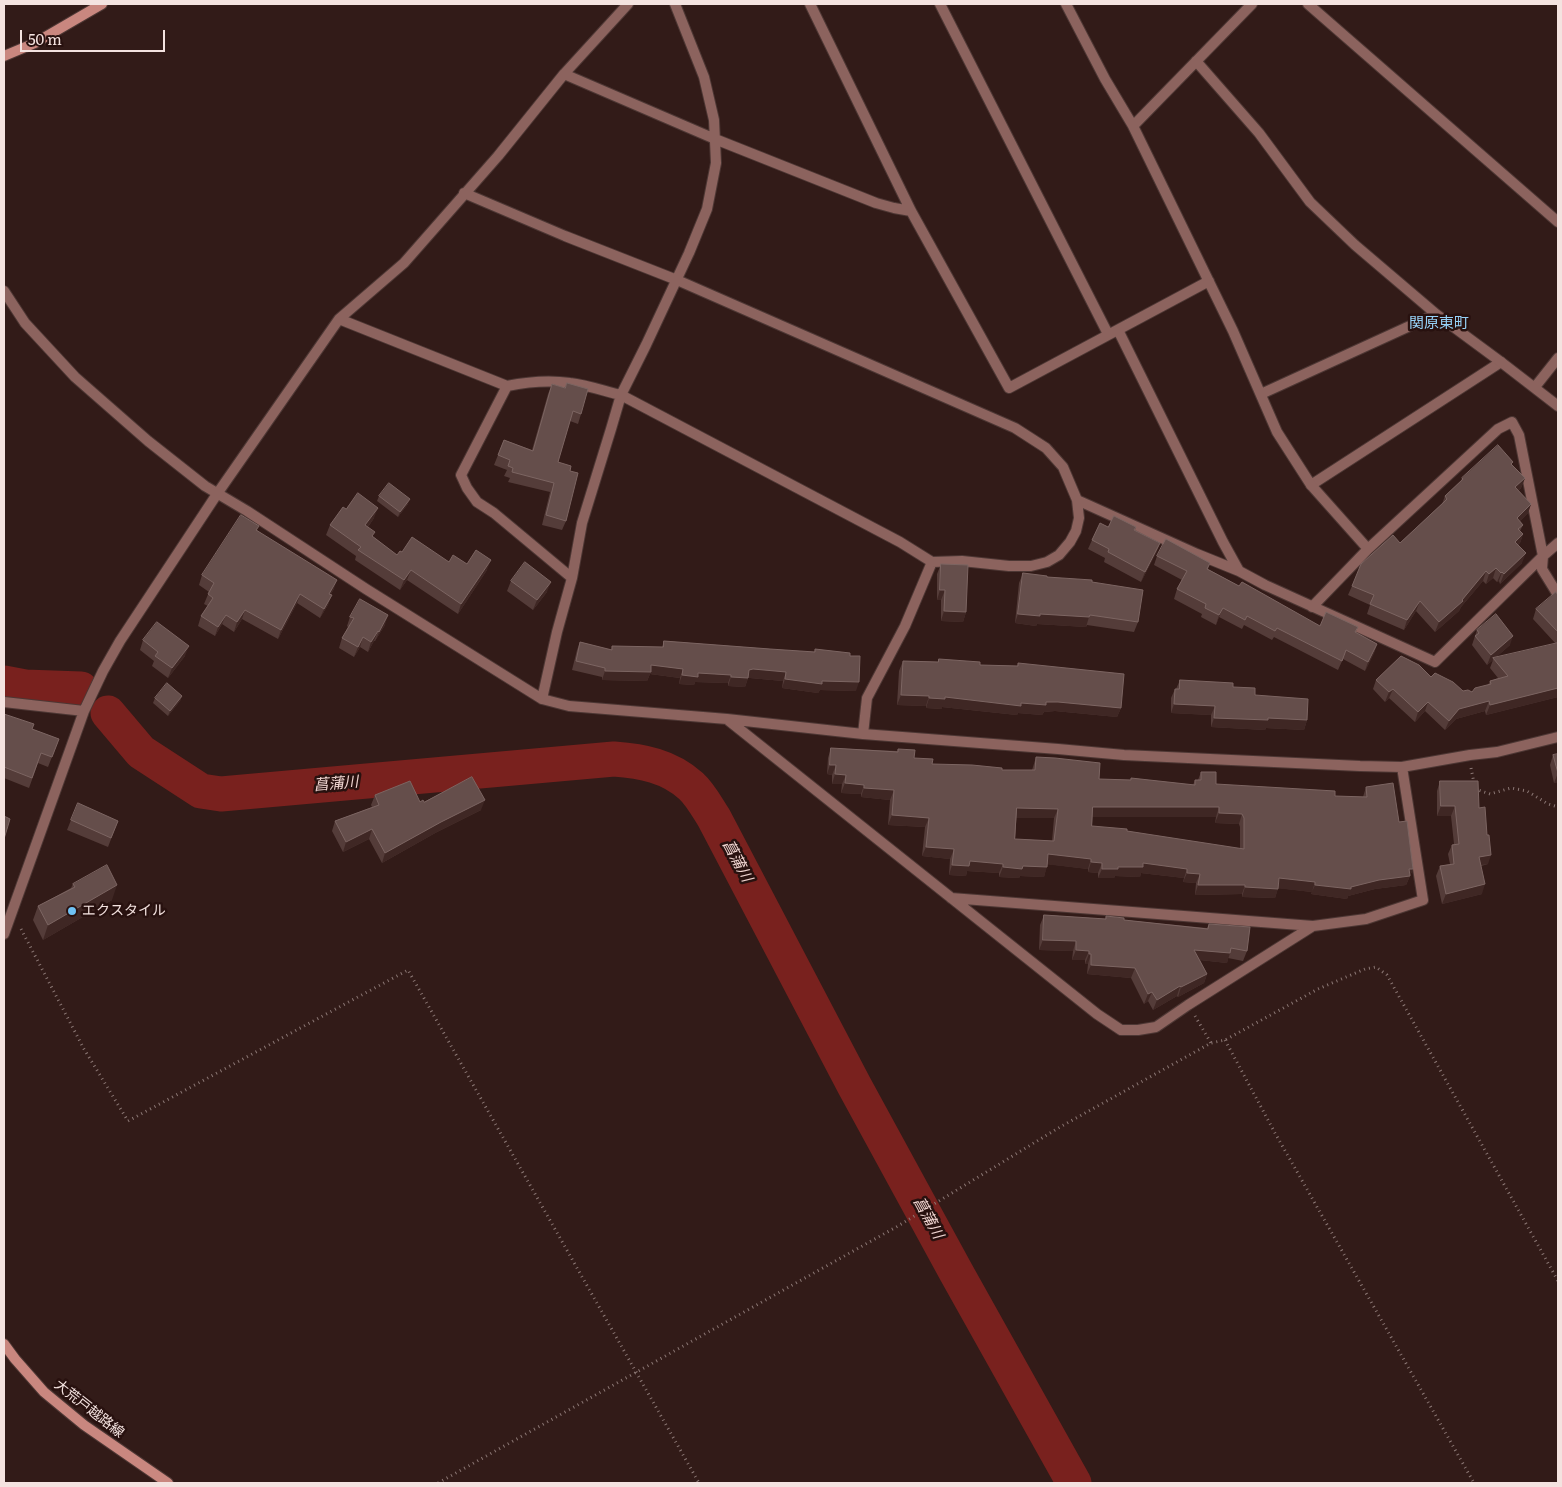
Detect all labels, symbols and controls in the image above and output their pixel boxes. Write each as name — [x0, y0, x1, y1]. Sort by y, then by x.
scale bar — [22, 20, 168, 52]
text: 50 m — [28, 27, 62, 50]
district label: 関原東町 — [1409, 315, 1469, 333]
water label: 菖蒲川 — [313, 773, 359, 795]
water label: 菖蒲川 — [718, 837, 756, 885]
place label: エクスタイル — [82, 903, 166, 919]
marker: エクスタイル — [66, 905, 78, 917]
water label: 菖蒲川 — [909, 1194, 947, 1242]
street label: 大荒戸越路線 — [51, 1377, 127, 1441]

